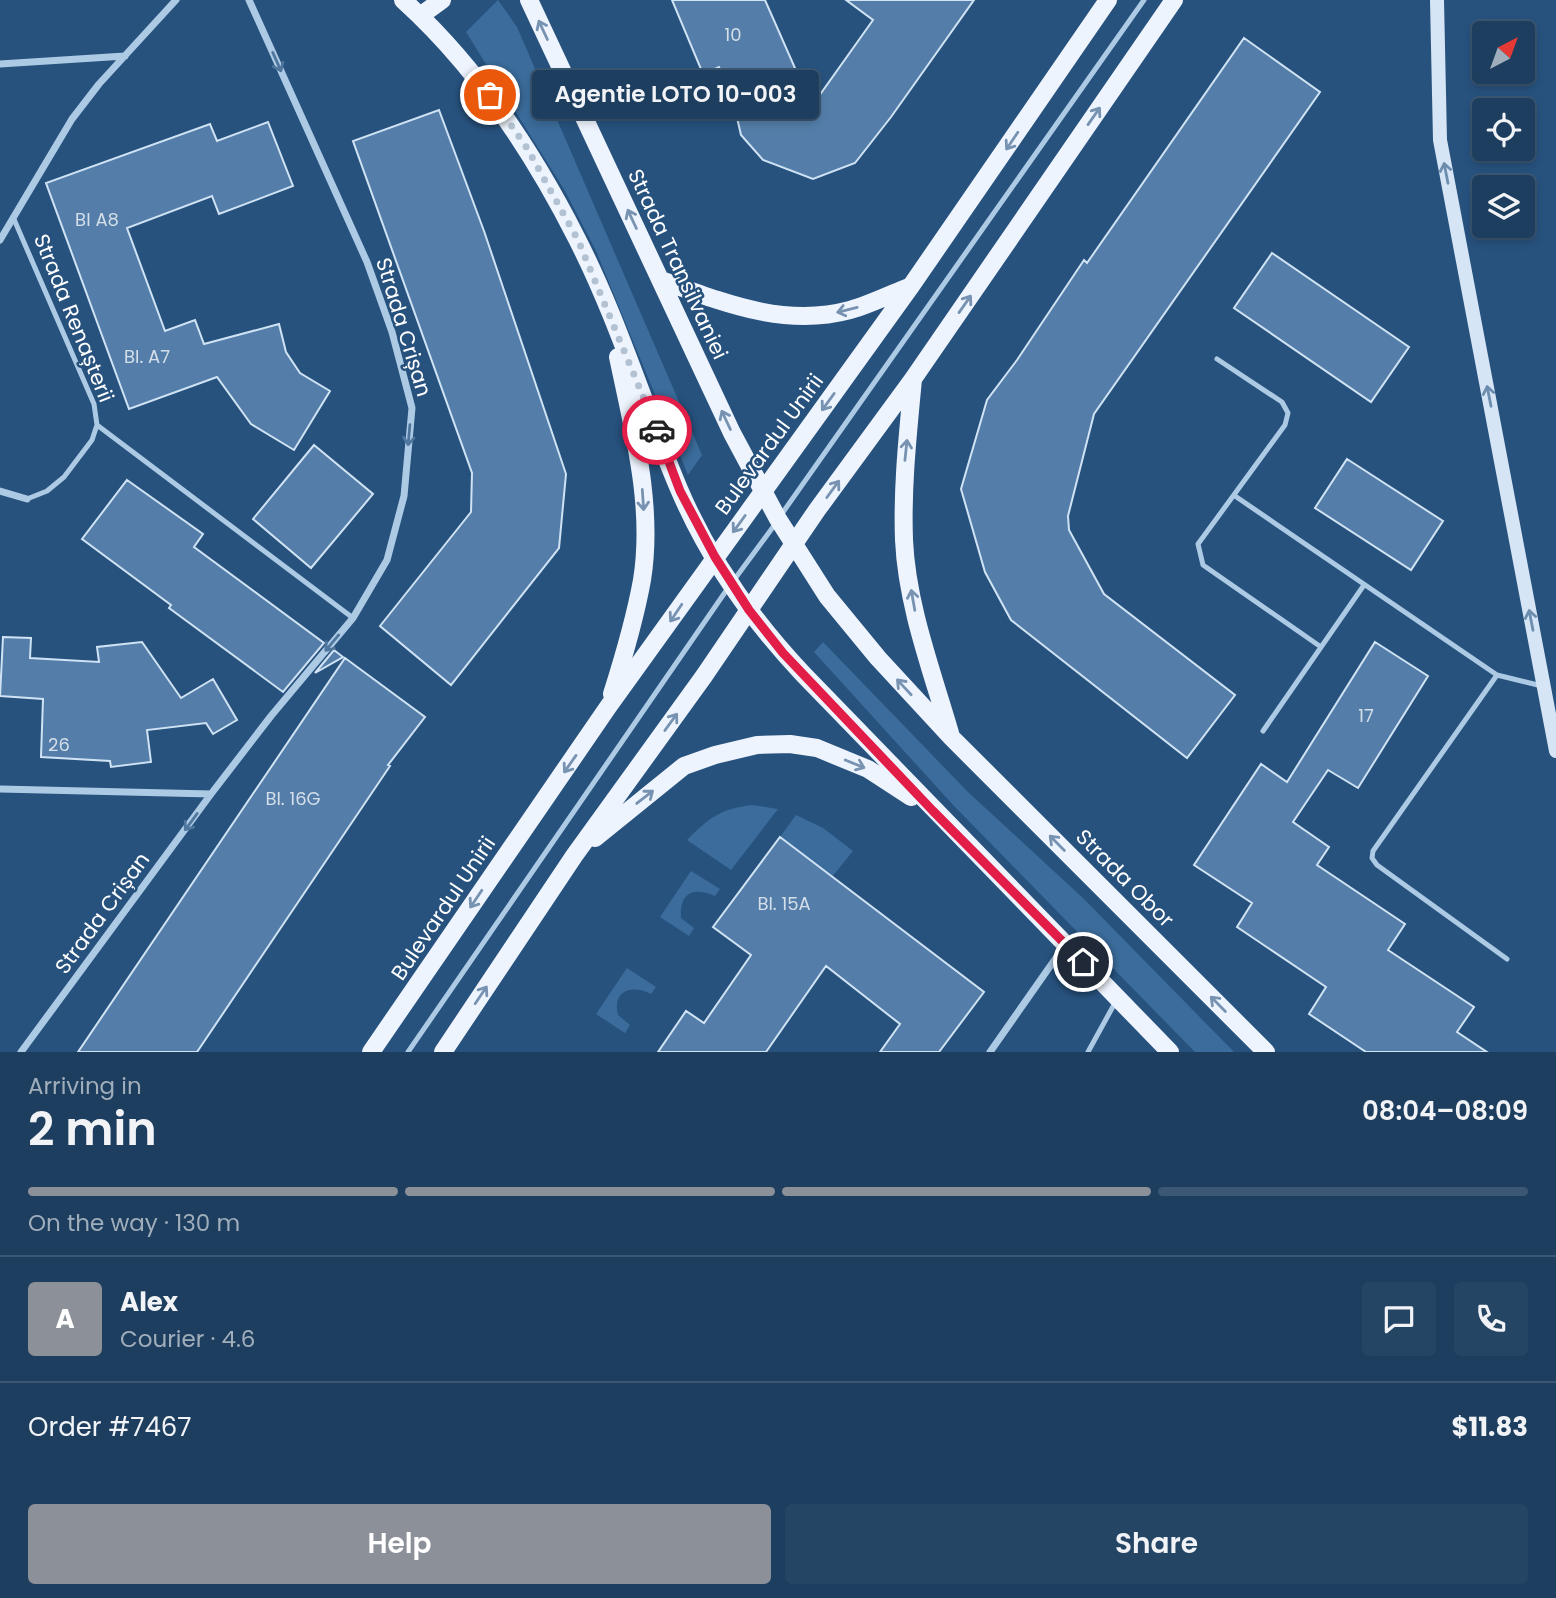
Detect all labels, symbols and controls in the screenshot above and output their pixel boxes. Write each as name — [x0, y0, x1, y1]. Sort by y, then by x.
one-way arrow — [536, 20, 549, 41]
north arrow — [1472, 21, 1535, 84]
map controls — [1472, 21, 1535, 238]
house number: 10 — [724, 22, 742, 47]
one-way arrow — [271, 51, 284, 72]
pin — [460, 65, 520, 125]
callout: Agentie LOTO 10-003 — [532, 70, 819, 119]
icon: bag — [471, 76, 509, 114]
text: Agentie LOTO 10-003 — [555, 78, 796, 110]
button: locate — [1472, 98, 1535, 161]
one-way arrow — [1087, 107, 1101, 127]
one-way arrow — [1005, 130, 1019, 150]
one-way arrow — [1439, 162, 1453, 185]
street label: Strada Transilvaniei — [621, 164, 735, 364]
button: layers — [1472, 175, 1535, 238]
house number: Bl A8 — [75, 207, 119, 232]
one-way arrow — [625, 209, 638, 230]
street label: Strada Renașterii — [27, 229, 121, 407]
street label: Strada Crișan — [369, 254, 439, 400]
one-way arrow — [958, 295, 972, 314]
one-way arrow — [836, 304, 859, 317]
house number: Bl. A7 — [124, 344, 170, 369]
street label: Bulevardul Unirii — [708, 368, 830, 520]
one-way arrow — [1481, 385, 1495, 408]
one-way arrow — [821, 392, 835, 411]
courier — [622, 395, 692, 465]
one-way arrow — [719, 410, 732, 431]
icon: car — [638, 411, 676, 449]
one-way arrow — [402, 423, 415, 446]
one-way arrow — [900, 439, 913, 462]
one-way arrow — [825, 480, 840, 499]
one-way arrow — [637, 488, 650, 511]
one-way arrow — [732, 514, 746, 533]
one-way arrow — [906, 589, 919, 612]
one-way arrow — [669, 603, 683, 622]
one-way arrow — [1524, 609, 1537, 632]
one-way arrow — [324, 634, 340, 652]
one-way arrow — [896, 679, 913, 696]
house number: 17 — [1358, 703, 1374, 728]
one-way arrow — [664, 713, 678, 732]
house number: 26 — [48, 732, 70, 757]
one-way arrow — [562, 753, 576, 773]
one-way arrow — [844, 759, 866, 772]
house number: Bl. 16G — [265, 786, 321, 811]
one-way arrow — [636, 789, 654, 805]
one-way arrow — [184, 812, 198, 831]
street label: Strada Obor — [1069, 822, 1181, 934]
street label: Bulevardul Unirii — [384, 830, 502, 986]
one-way arrow — [1049, 835, 1066, 852]
street label: Strada Crișan — [48, 846, 156, 980]
one-way arrow — [469, 889, 483, 908]
house number: Bl. 15A — [757, 891, 811, 916]
pin — [1053, 932, 1113, 992]
icon: home — [1064, 943, 1102, 981]
one-way arrow — [475, 986, 489, 1006]
one-way arrow — [1210, 995, 1227, 1012]
text: Arriving in — [28, 1070, 142, 1102]
text: 08:04–08:09 — [1362, 1093, 1528, 1129]
text: 2 min — [28, 1097, 157, 1161]
text: On the way · 130 m — [28, 1207, 240, 1239]
button: chat — [1362, 1282, 1436, 1356]
button: phone — [1454, 1282, 1528, 1356]
text: Alex — [120, 1284, 178, 1320]
text: A — [55, 1301, 75, 1337]
text: Courier · 4.6 — [120, 1323, 255, 1355]
text: Order #7467 — [28, 1409, 192, 1445]
text: $11.83 — [1451, 1409, 1528, 1445]
button: Help — [28, 1504, 771, 1584]
button: Share — [785, 1504, 1528, 1584]

